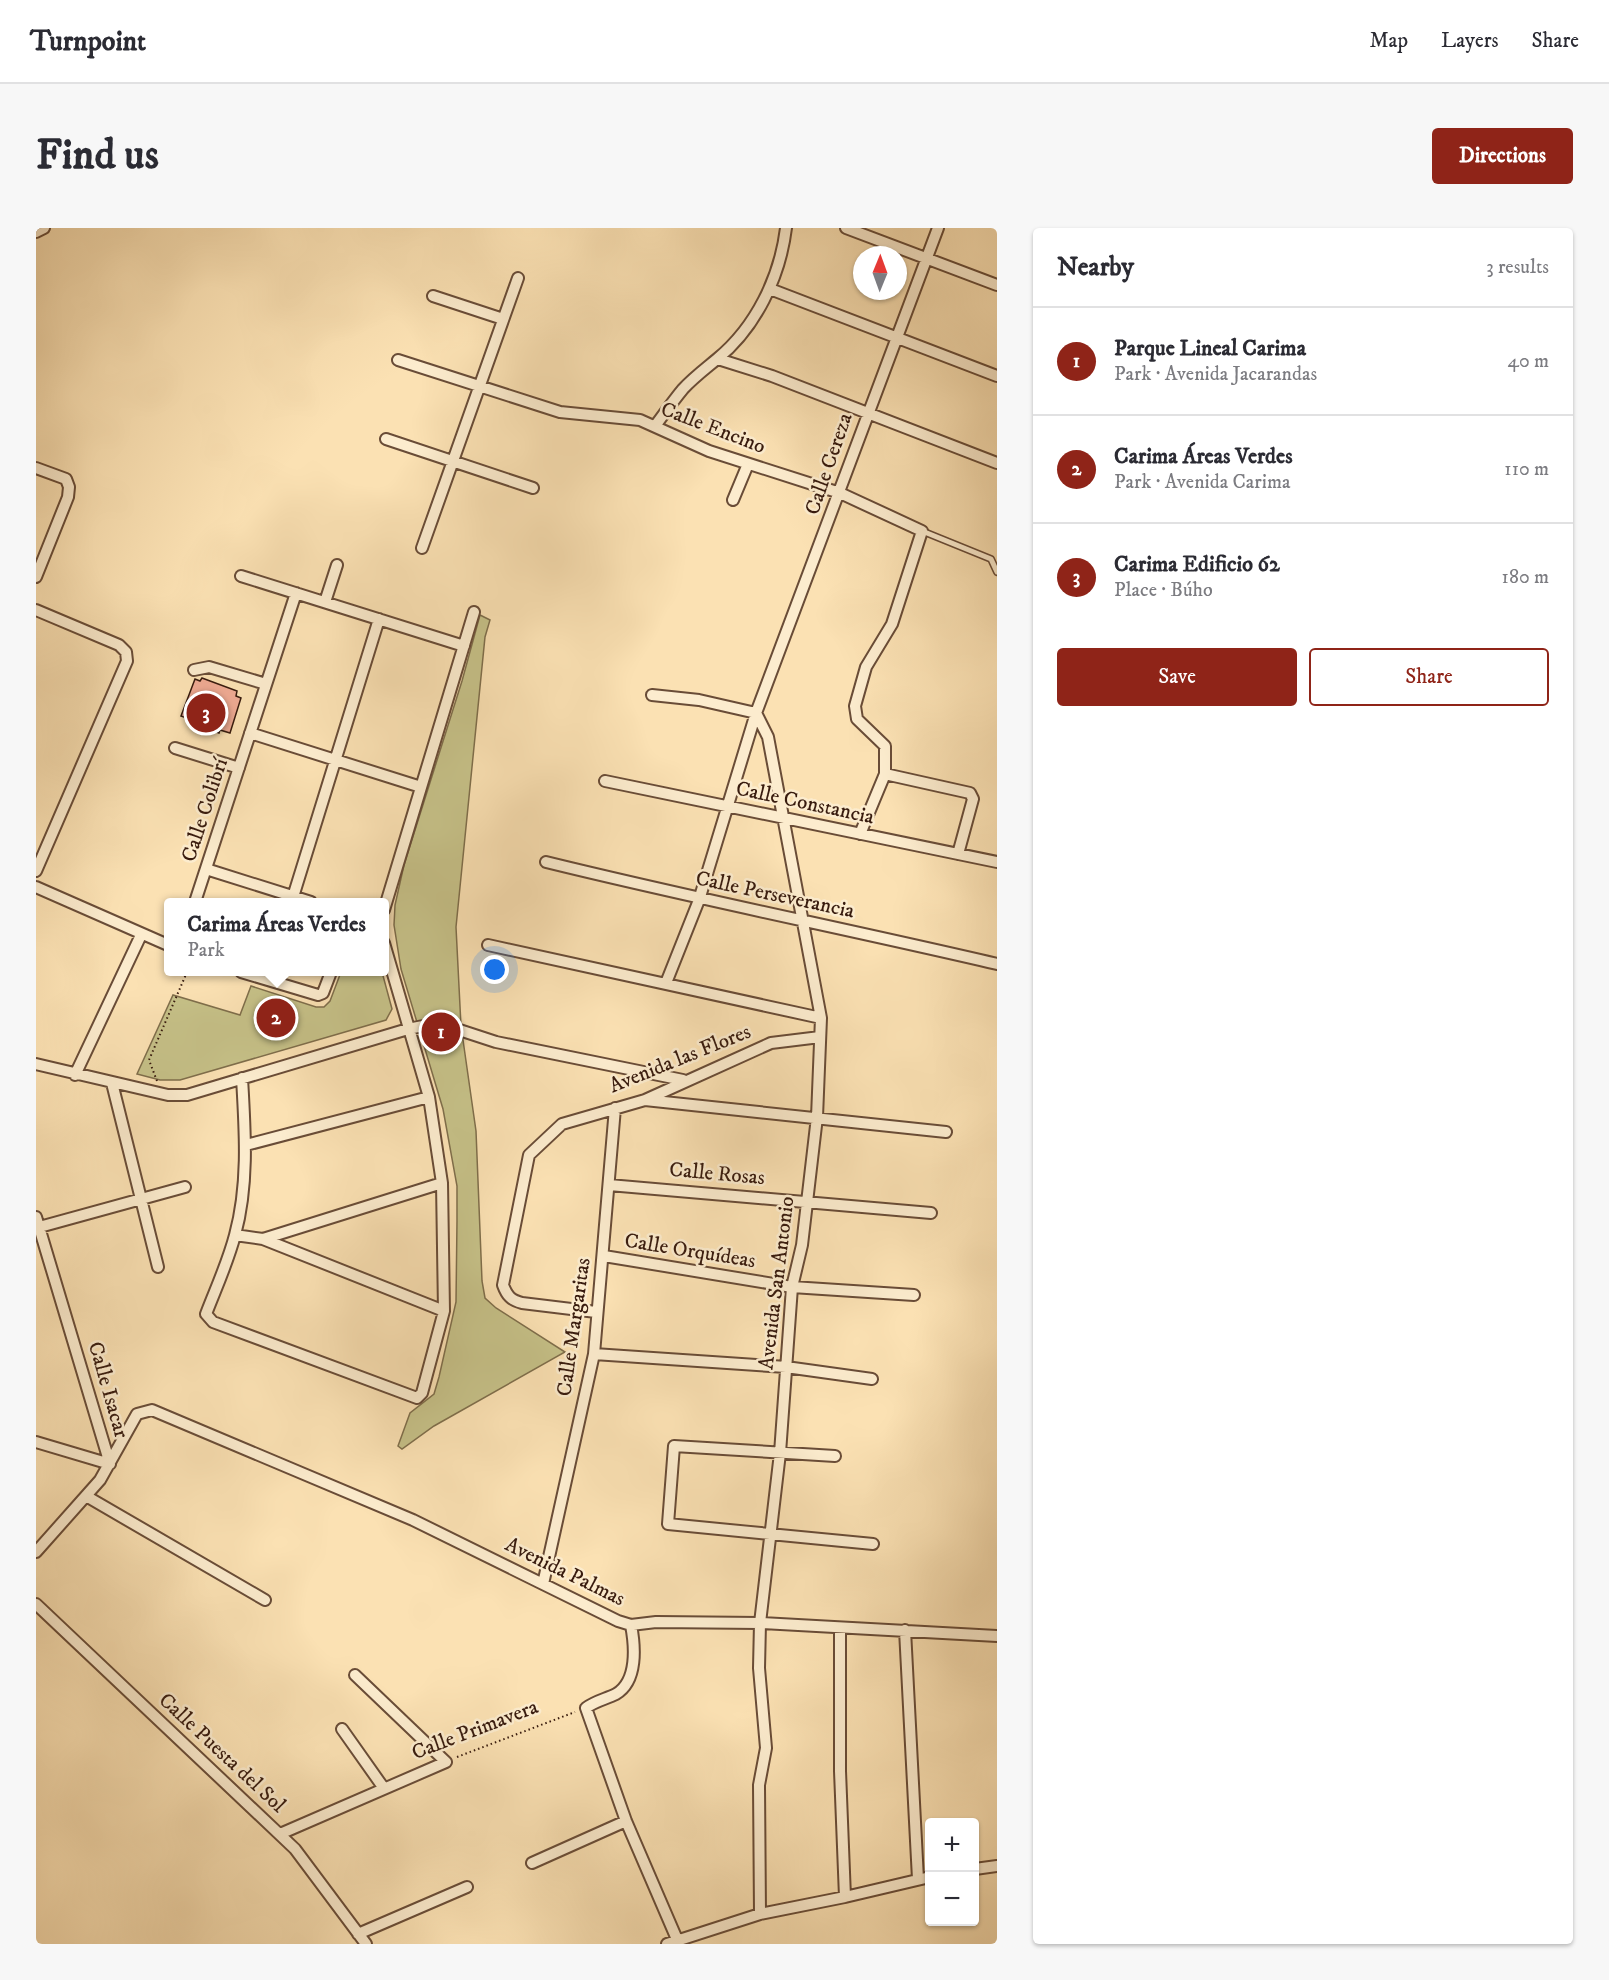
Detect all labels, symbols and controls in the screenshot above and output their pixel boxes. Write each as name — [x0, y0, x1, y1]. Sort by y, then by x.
text: Turnpoint — [30, 24, 146, 59]
text: Map — [1369, 28, 1408, 54]
text: Layers — [1441, 28, 1499, 54]
text: Share — [1532, 28, 1579, 54]
button: Directions — [1432, 128, 1573, 184]
text: Find us — [36, 130, 159, 182]
north arrow — [853, 246, 907, 300]
text: Nearby — [1057, 251, 1134, 284]
text: 3 results — [1486, 255, 1549, 280]
text: Parque Lineal Carima — [1114, 335, 1306, 362]
text: 1 — [1073, 349, 1080, 374]
text: 40 m — [1507, 349, 1549, 374]
text: Park · Avenida Jacarandas — [1114, 362, 1317, 387]
street label: Calle Encino — [657, 396, 769, 460]
street label: Calle Cereza — [799, 410, 859, 518]
text: Carima Áreas Verdes — [1114, 443, 1293, 470]
text: 2 — [1072, 457, 1081, 482]
text: 110 m — [1504, 457, 1549, 482]
text: Park · Avenida Carima — [1114, 470, 1290, 495]
text: Carima Edificio 62 — [1114, 551, 1280, 578]
text: 3 — [1073, 565, 1080, 590]
text: 180 m — [1502, 565, 1549, 590]
text: Place · Búho — [1114, 578, 1213, 603]
button: Save — [1057, 648, 1297, 706]
button: Share — [1309, 648, 1549, 706]
pin: 3 — [186, 690, 226, 736]
street label: Calle Colibrí — [176, 753, 234, 865]
street label: Calle Constancia — [733, 776, 877, 830]
street label: Calle Perseverancia — [693, 865, 857, 925]
popup — [164, 898, 389, 976]
text: Carima Áreas Verdes — [187, 911, 366, 938]
text: Park — [187, 938, 225, 963]
your location — [480, 955, 509, 984]
pin: 2 — [256, 996, 296, 1040]
pin: 1 — [422, 1010, 460, 1054]
street label: Avenida las Flores — [605, 1019, 755, 1099]
street label: Calle Rosas — [668, 1157, 766, 1191]
street label: Avenida San Antonio — [753, 1195, 801, 1371]
street label: Calle Orquídeas — [623, 1228, 757, 1274]
street label: Calle Margaritas — [551, 1256, 597, 1398]
street label: Calle Isacar — [82, 1339, 134, 1441]
street label: Avenida Palmas — [501, 1532, 629, 1612]
street label: Calle Puesta del Sol — [153, 1687, 291, 1819]
street label: Calle Primavera — [408, 1694, 542, 1766]
map controls — [925, 1818, 979, 1926]
button: + — [925, 1818, 979, 1872]
button: − — [925, 1872, 979, 1926]

